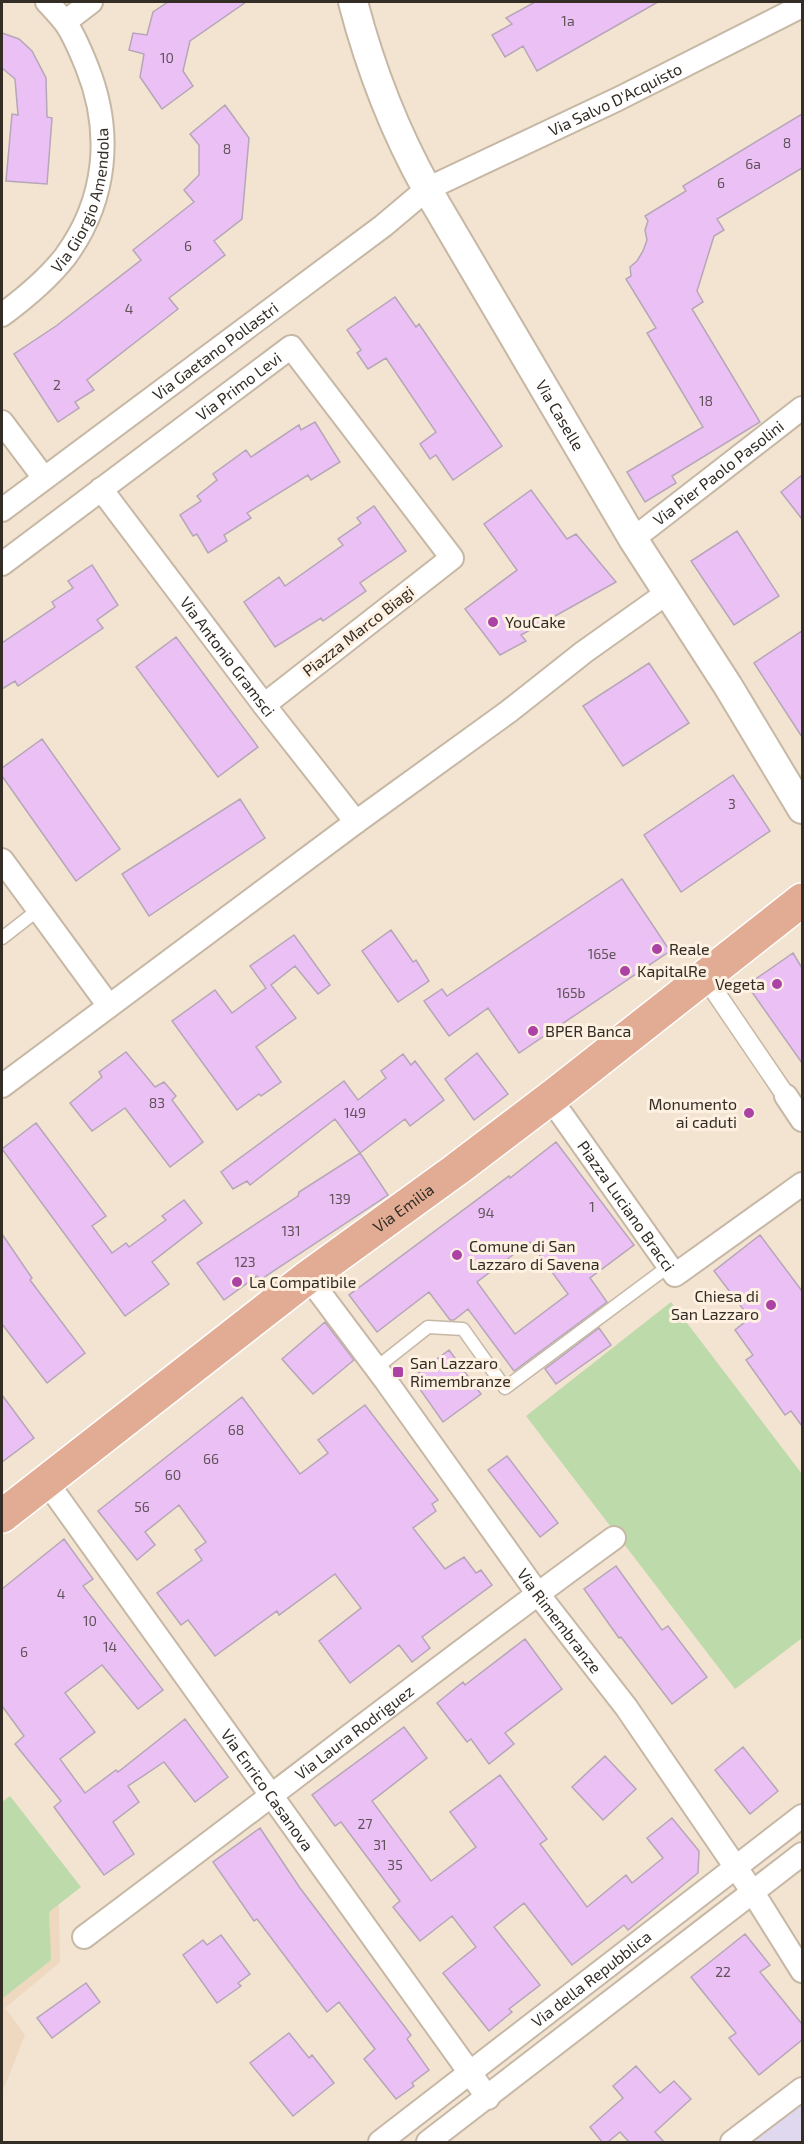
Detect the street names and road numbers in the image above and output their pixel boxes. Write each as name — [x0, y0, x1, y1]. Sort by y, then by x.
street label: Via Salvo D'Acquisto — [545, 58, 685, 139]
street label: Via Giorgio Amendola — [46, 127, 112, 276]
street label: Via Gaetano Pollastri — [148, 298, 282, 404]
street label: Via Primo Levi — [192, 348, 285, 424]
street label: Via Caselle — [532, 376, 589, 454]
street label: Via Pier Paolo Pasolini — [649, 416, 787, 529]
street label: Piazza Marco Biagi — [298, 581, 417, 680]
street label: Via Antonio Gramsci — [177, 593, 279, 720]
street label: Piazza Luciano Bracci — [574, 1137, 679, 1275]
street label: Via Emilia — [369, 1179, 437, 1236]
street label: Via Rimembranze — [514, 1564, 606, 1677]
street label: Via Laura Rodriguez — [291, 1681, 417, 1783]
street label: Via Enrico Casanova — [218, 1725, 318, 1854]
street label: Via della Repubblica — [527, 1926, 655, 2031]

